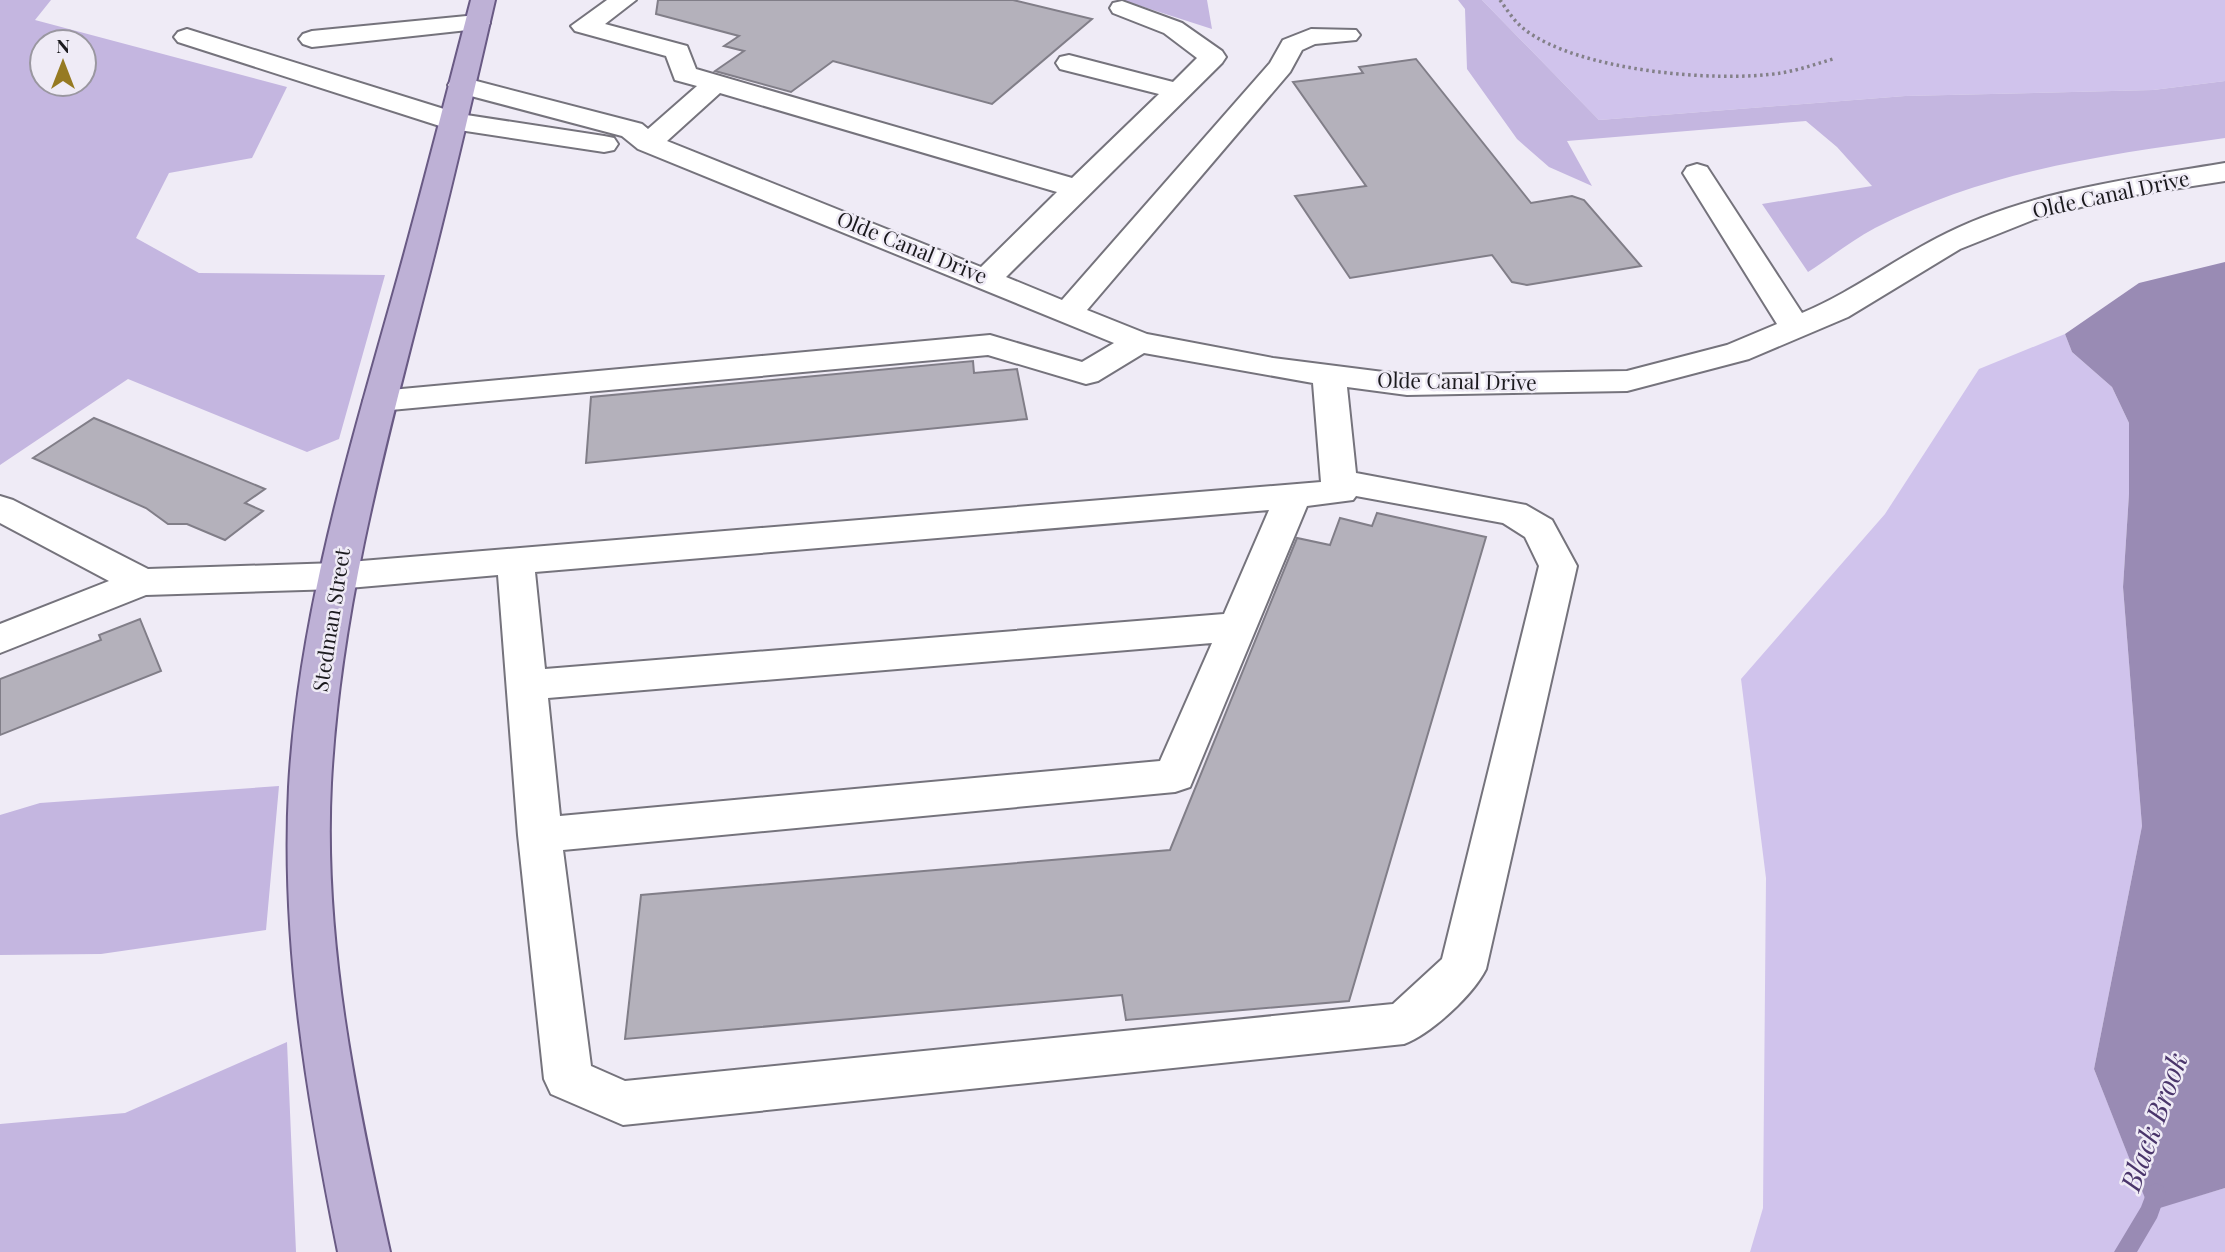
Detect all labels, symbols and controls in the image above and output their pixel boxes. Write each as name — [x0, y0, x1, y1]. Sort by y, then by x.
north arrow — [28, 28, 98, 98]
text: N — [56, 32, 70, 58]
street label: Olde Canal Drive — [2030, 163, 2192, 223]
street label: Olde Canal Drive — [833, 203, 992, 289]
street label: Olde Canal Drive — [1377, 365, 1537, 395]
street label: Stedman Street — [305, 545, 355, 693]
water label: Black Brook — [2110, 1047, 2195, 1197]

